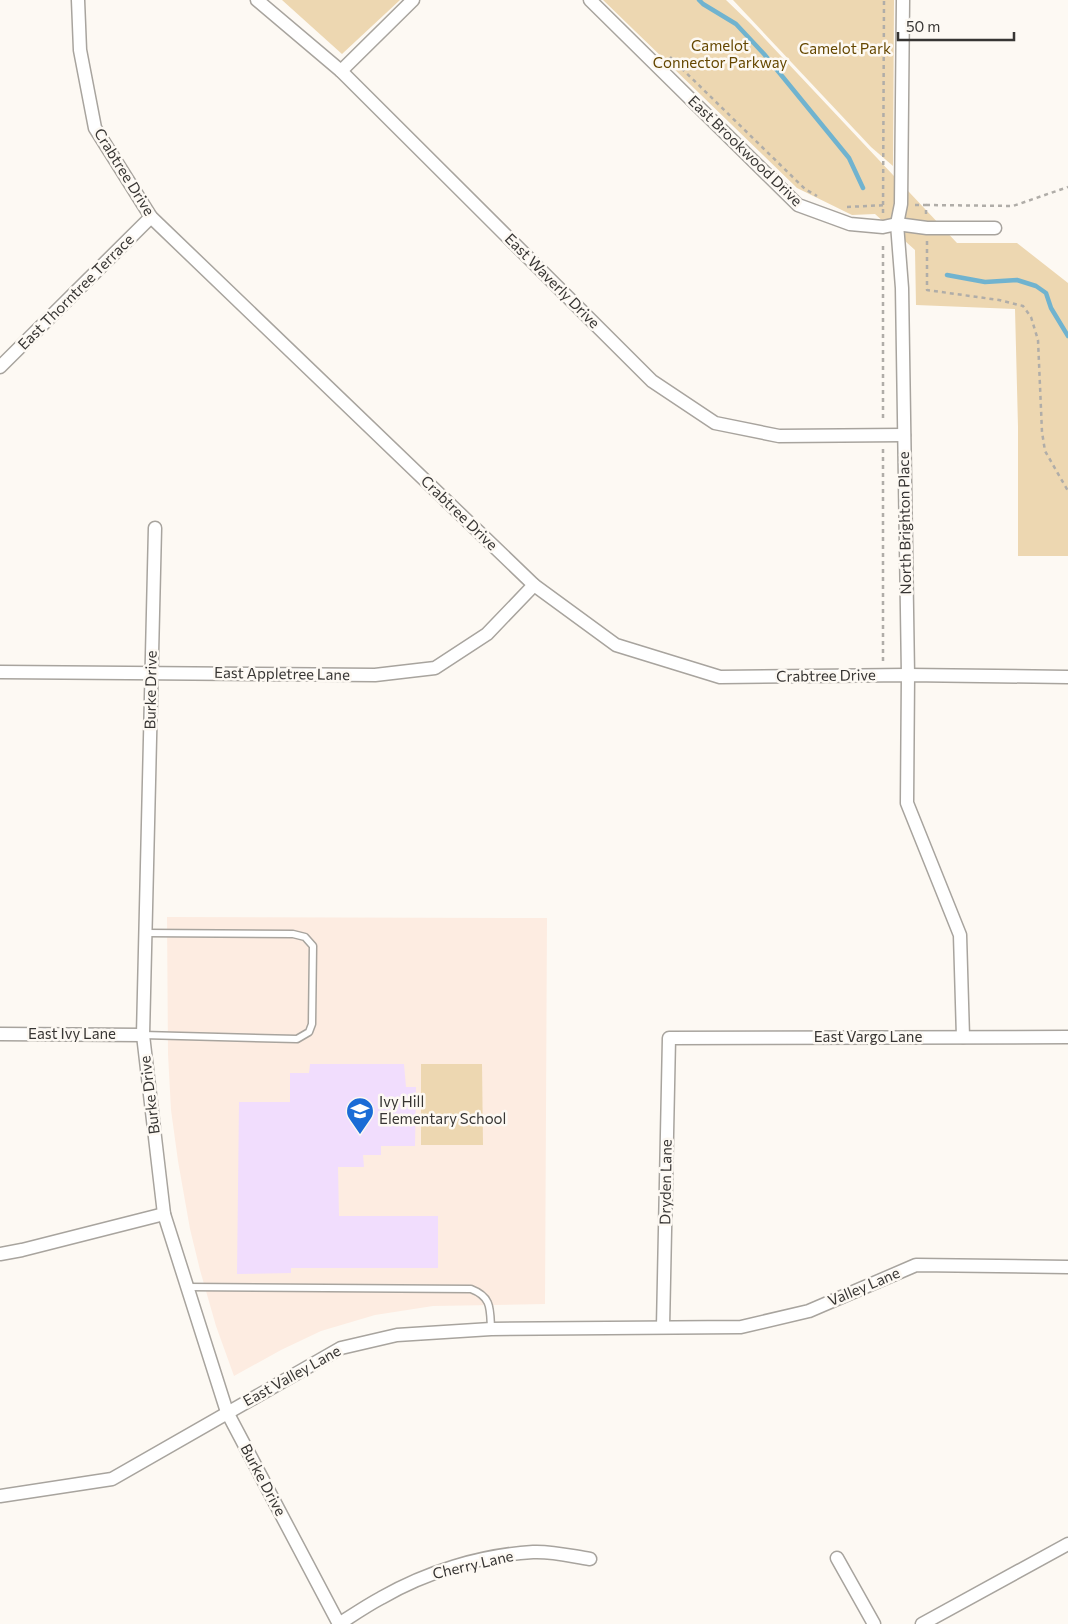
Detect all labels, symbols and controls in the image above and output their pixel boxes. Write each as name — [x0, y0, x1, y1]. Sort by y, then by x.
scale bar — [898, 10, 1014, 42]
text: 50 m — [906, 17, 940, 35]
park label: Camelot Connector Parkway — [653, 36, 787, 71]
park label: Camelot Park — [799, 39, 891, 57]
street label: East Brookwood Drive — [685, 91, 806, 209]
street label: Crabtree Drive — [91, 124, 159, 219]
street label: East Waverly Drive — [502, 229, 604, 332]
street label: East Thorntree Terrace — [14, 230, 137, 353]
street label: North Brighton Place — [894, 451, 914, 595]
street label: Crabtree Drive — [418, 471, 502, 553]
street label: Burke Drive — [140, 650, 160, 730]
street label: East Appletree Lane — [214, 663, 350, 683]
street label: Crabtree Drive — [776, 665, 876, 685]
street label: East Ivy Lane — [28, 1024, 116, 1042]
street label: East Vargo Lane — [814, 1027, 922, 1045]
street label: Burke Drive — [135, 1055, 163, 1135]
place label: Ivy Hill Elementary School — [379, 1092, 506, 1127]
school or university icon: Ivy Hill Elementary School — [345, 1096, 375, 1135]
street label: Dryden Lane — [655, 1139, 675, 1225]
street label: Valley Lane — [825, 1263, 902, 1309]
street label: East Valley Lane — [240, 1341, 344, 1409]
street label: Burke Drive — [237, 1440, 290, 1519]
street label: Cherry Lane — [431, 1546, 515, 1582]

